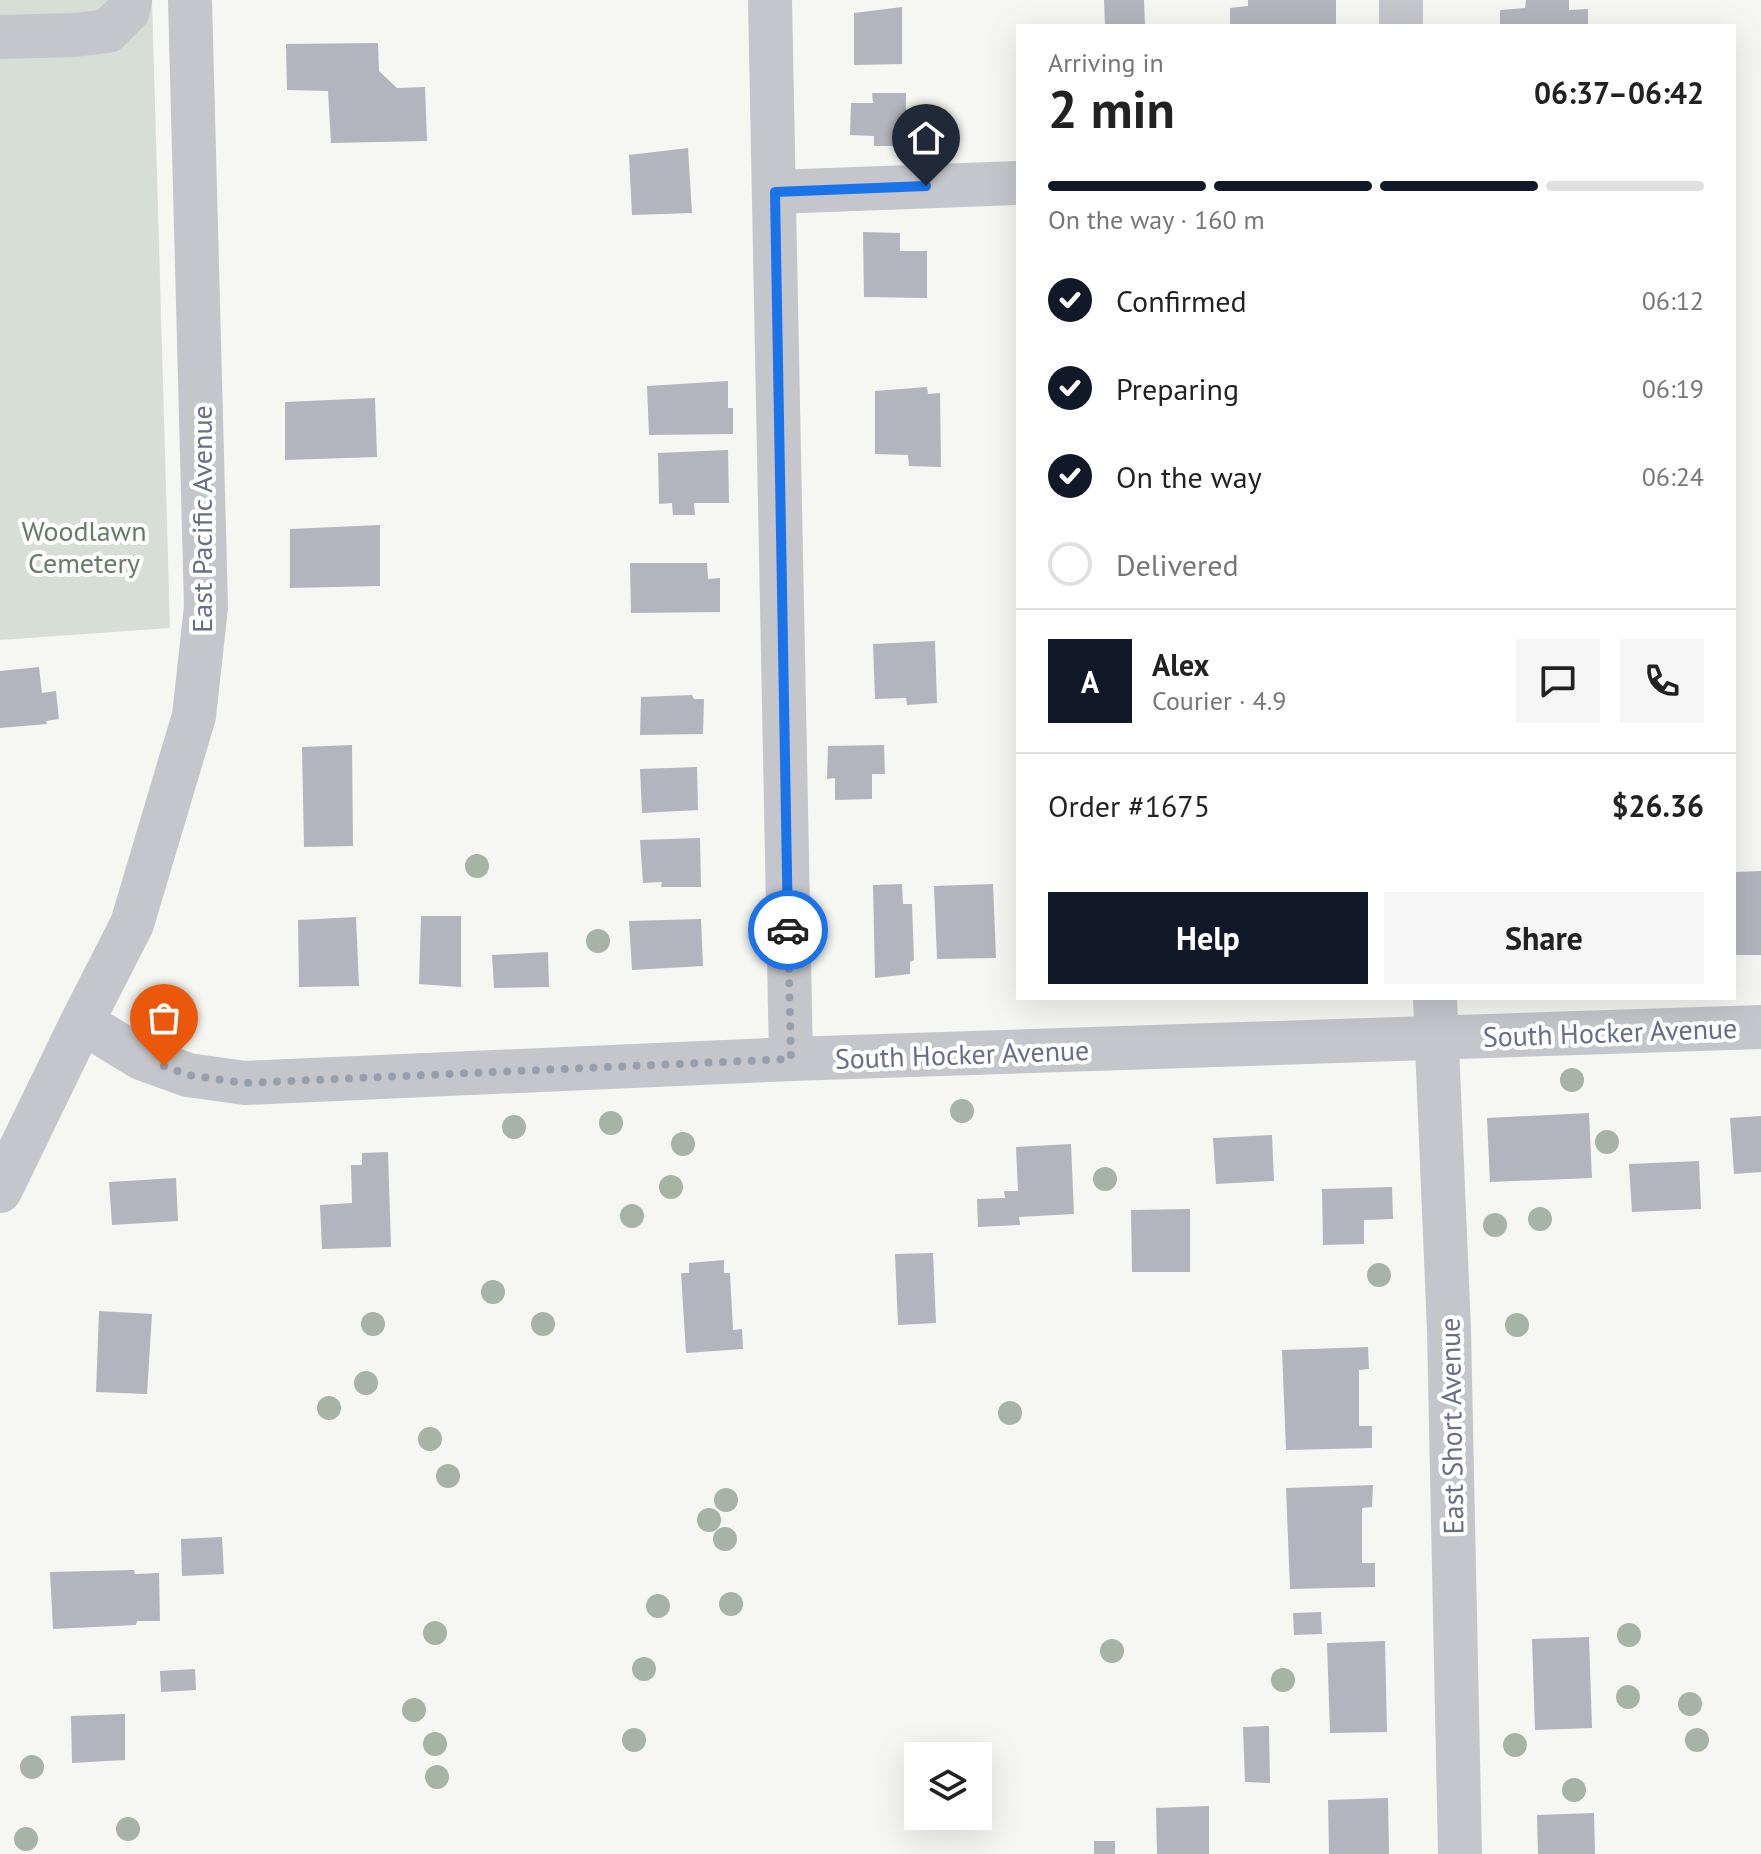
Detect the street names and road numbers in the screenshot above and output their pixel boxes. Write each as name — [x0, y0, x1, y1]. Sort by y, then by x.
street label: East Pacific Avenue — [183, 405, 220, 633]
street label: South Hocker Avenue — [1482, 1009, 1738, 1055]
street label: South Hocker Avenue — [834, 1031, 1090, 1077]
street label: East Short Avenue — [1431, 1317, 1471, 1535]

